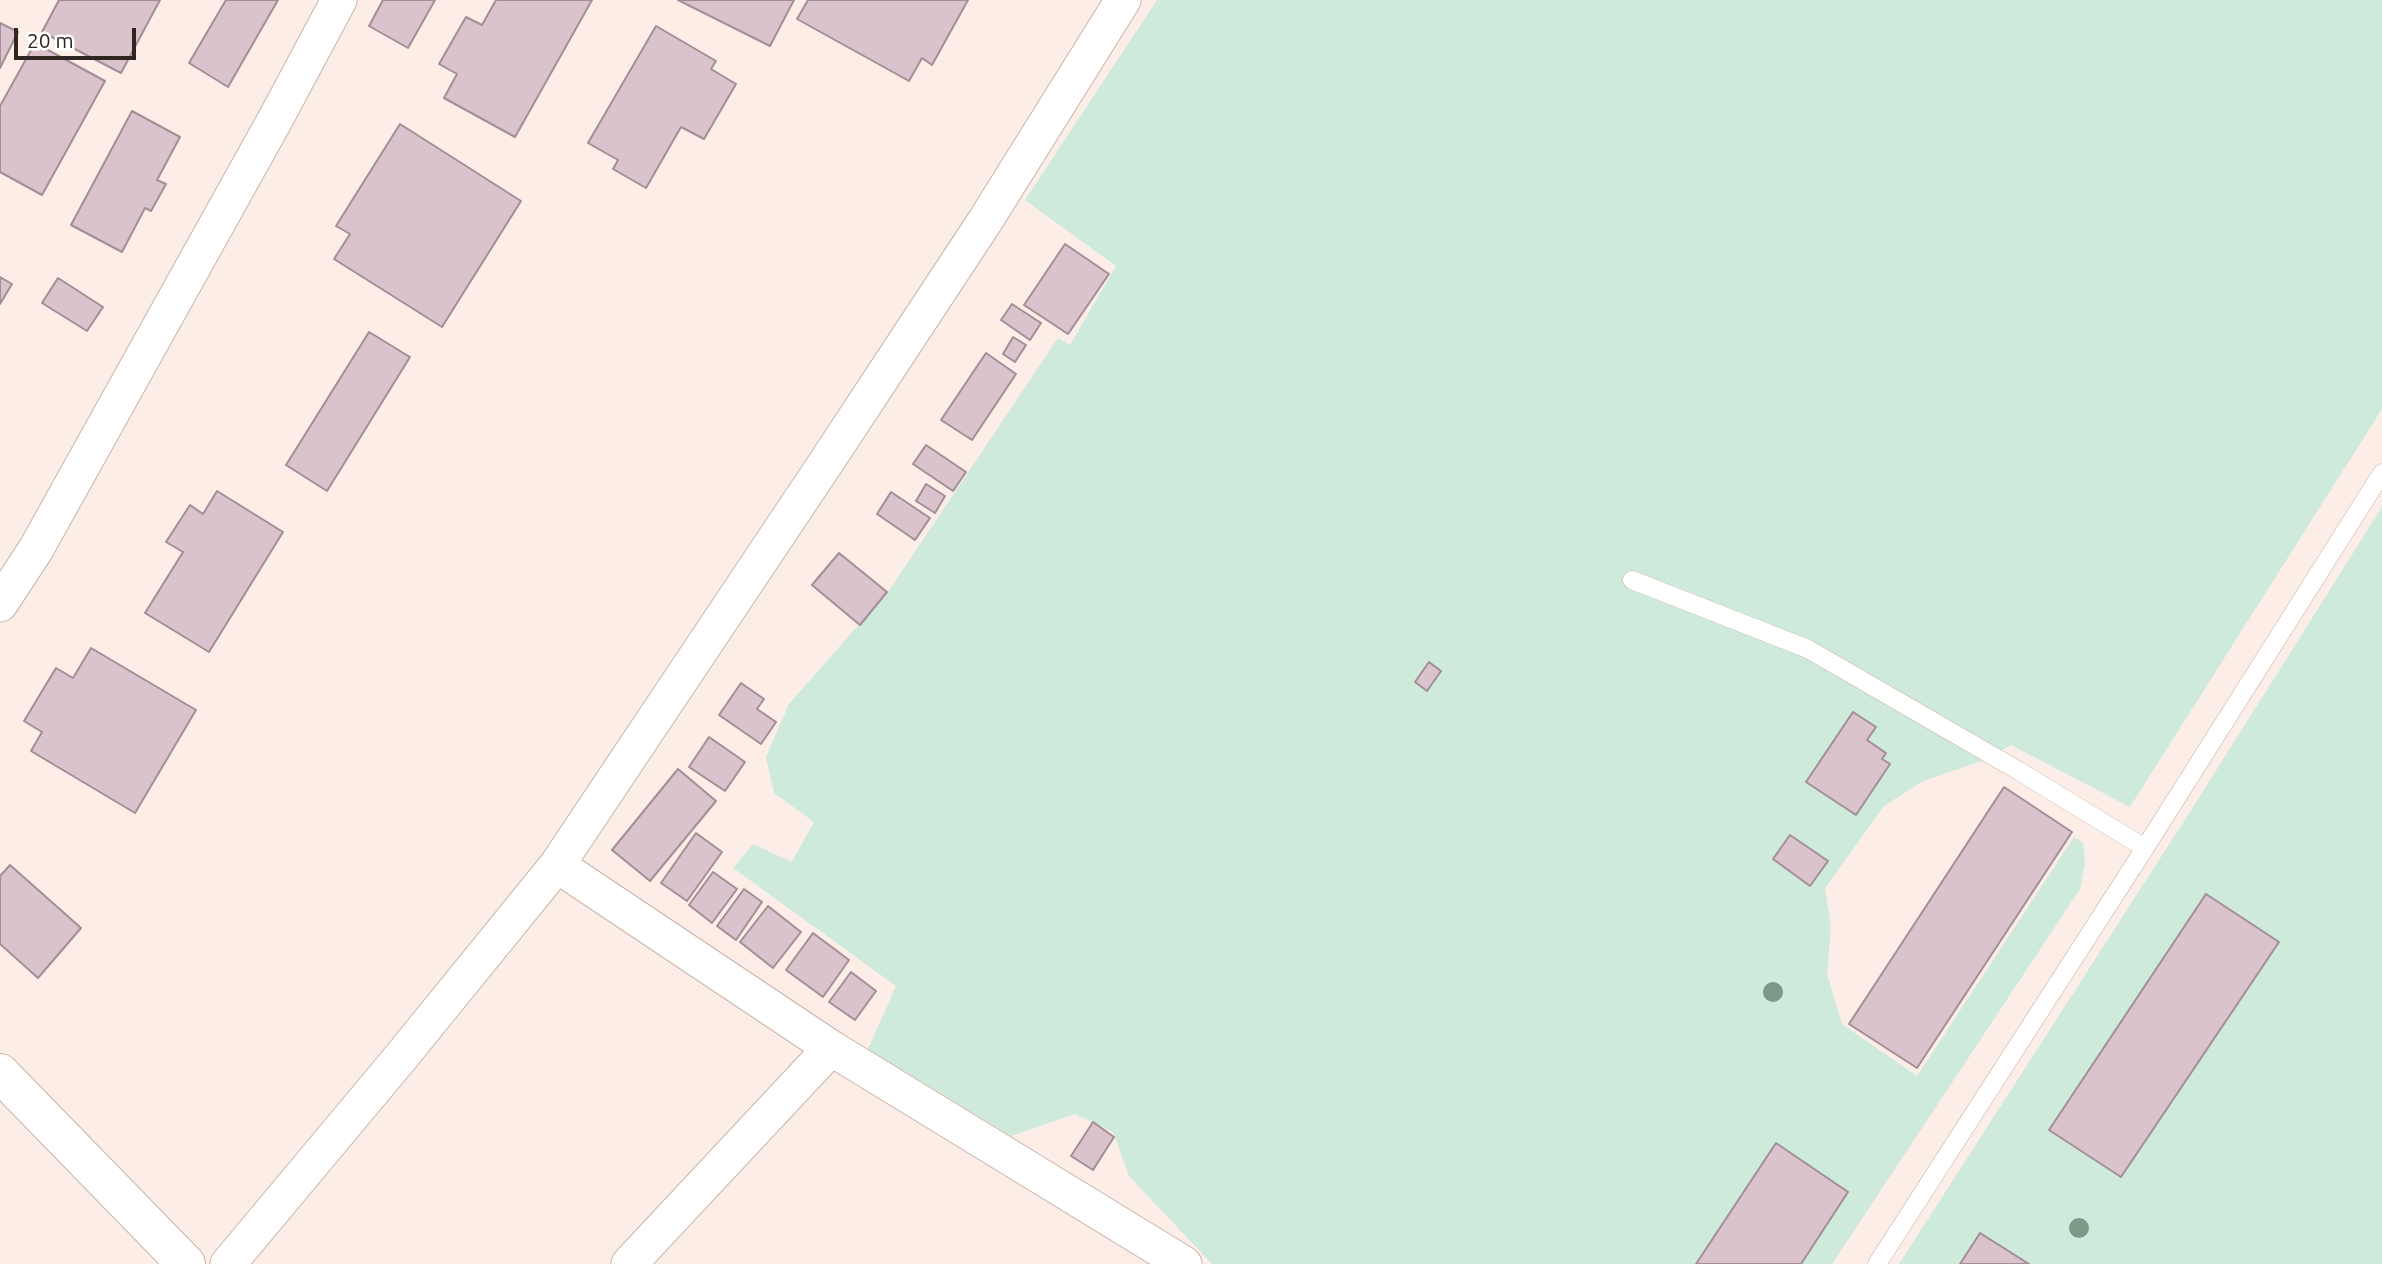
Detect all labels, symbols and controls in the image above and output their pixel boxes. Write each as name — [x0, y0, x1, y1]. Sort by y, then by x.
scale bar — [18, 14, 140, 58]
text: 20 m — [27, 28, 74, 52]

